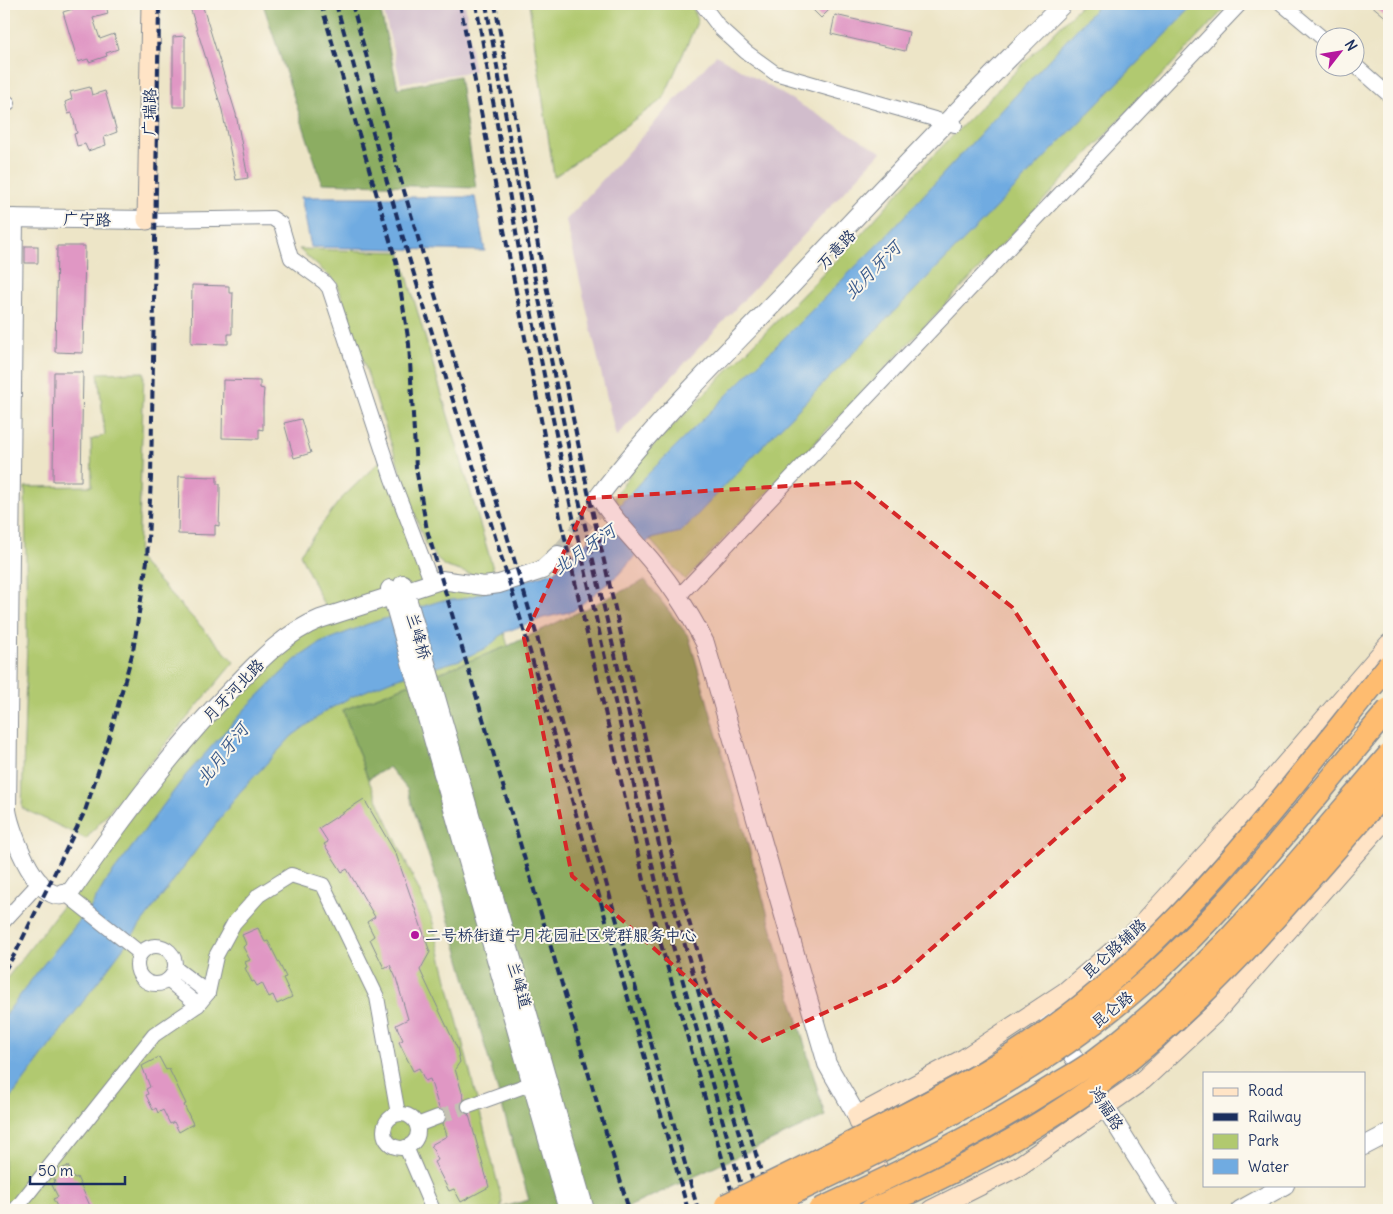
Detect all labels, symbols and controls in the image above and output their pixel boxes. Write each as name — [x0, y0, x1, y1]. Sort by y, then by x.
north arrow — [1316, 28, 1366, 78]
text: N — [1341, 37, 1361, 54]
street label: 广瑞路 — [139, 88, 159, 136]
street label: 广宁路 — [63, 209, 111, 229]
street label: 万意路 — [812, 225, 860, 273]
water label: 北月牙河 — [838, 234, 908, 304]
water label: 北月牙河 — [548, 517, 623, 579]
street label: 兰峰桥 — [402, 610, 436, 662]
street label: 月牙河北路 — [198, 654, 268, 726]
water label: 北月牙河 — [191, 716, 255, 789]
street label: 昆仑路辅路 — [1078, 914, 1150, 982]
place label: 二号桥街道宁月花园社区党群服务中心 — [425, 925, 697, 945]
marker: 二号桥街道宁月花园社区党群服务中心 — [409, 929, 421, 941]
street label: 兰峰道 — [504, 959, 536, 1011]
street label: 昆仑路 — [1087, 986, 1137, 1032]
legend — [1203, 1072, 1366, 1186]
text: Road — [1248, 1081, 1283, 1100]
street label: 鸿福路 — [1086, 1082, 1128, 1134]
text: Railway — [1248, 1107, 1302, 1126]
text: Park — [1248, 1131, 1279, 1150]
scale bar — [30, 1154, 125, 1186]
text: Water — [1248, 1157, 1289, 1176]
text: 50 m — [38, 1161, 73, 1180]

